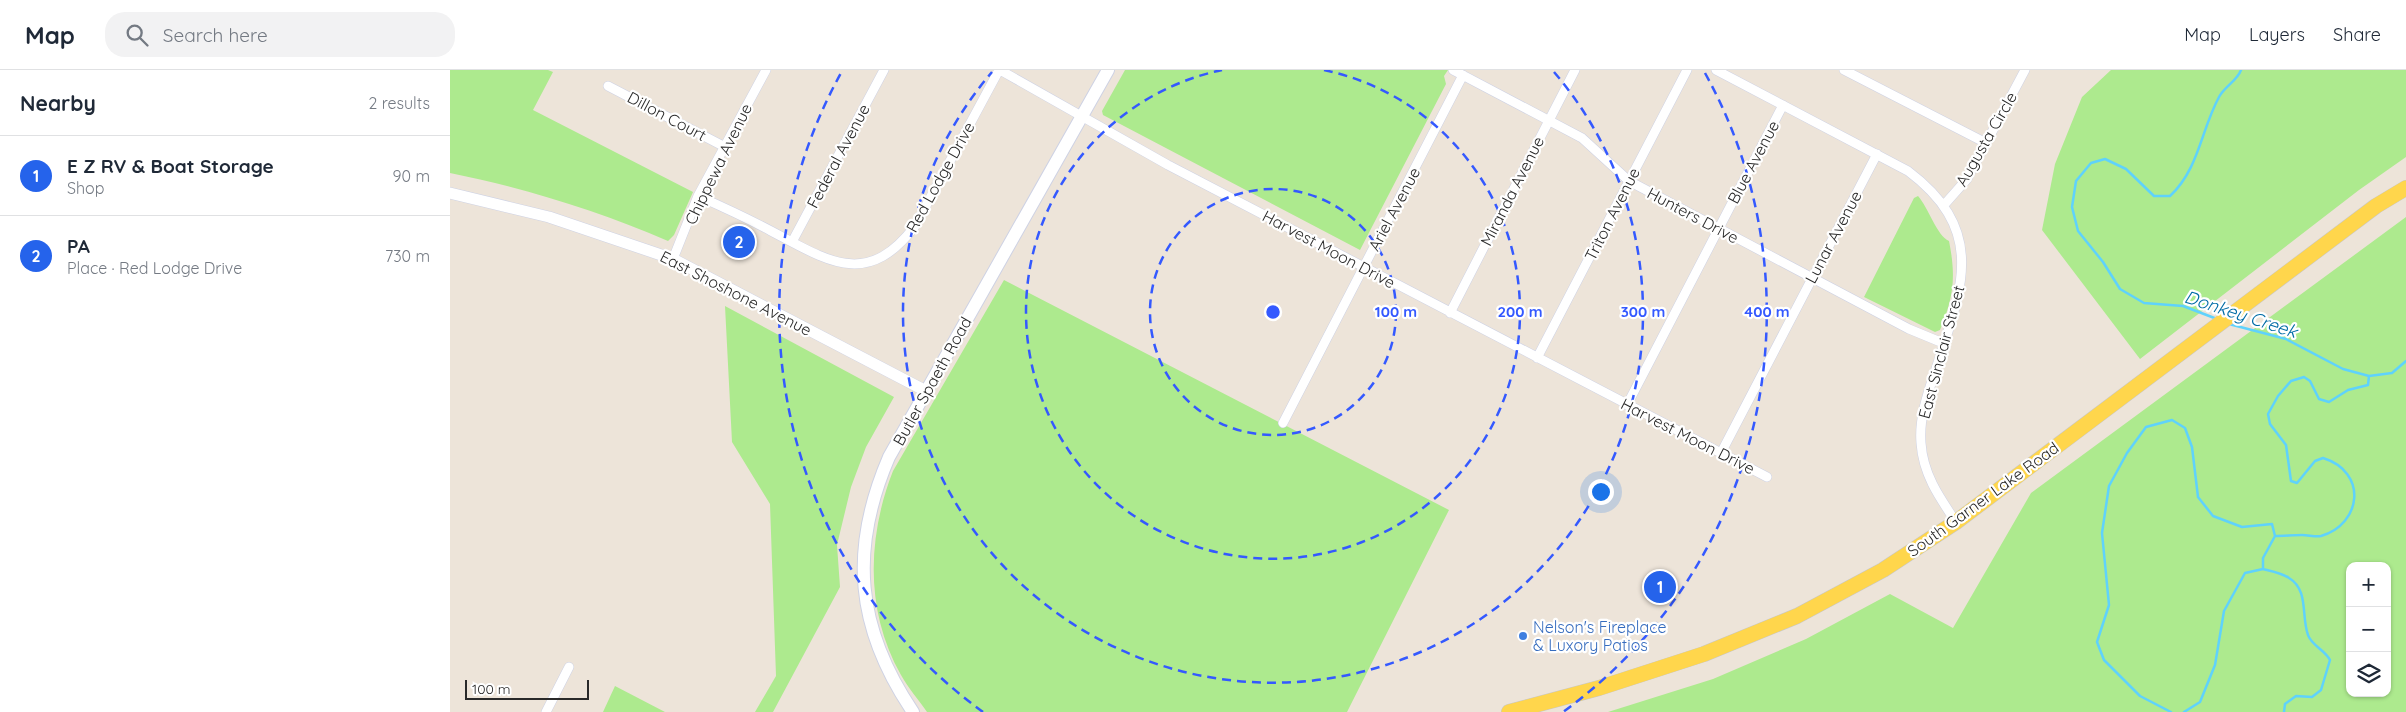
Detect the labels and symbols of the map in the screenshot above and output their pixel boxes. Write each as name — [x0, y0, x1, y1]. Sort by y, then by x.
street label: Dillon Court — [624, 87, 710, 145]
street label: Augusta Circle — [1951, 88, 2021, 190]
street label: Chippewa Avenue — [680, 100, 756, 228]
street label: Federal Avenue — [802, 101, 874, 211]
street label: Blue Avenue — [1723, 117, 1783, 207]
street label: Red Lodge Drive — [901, 118, 979, 236]
street label: Miranda Avenue — [1476, 133, 1548, 249]
street label: Ariel Avenue — [1364, 164, 1424, 254]
street label: Triton Avenue — [1580, 164, 1644, 264]
street label: Hunters Drive — [1644, 183, 1742, 247]
street label: Lunar Avenue — [1800, 187, 1866, 287]
street label: Harvest Moon Drive — [1259, 206, 1399, 292]
pin: 2 — [723, 223, 755, 261]
street label: East Shoshone Avenue — [657, 246, 815, 340]
street label: East Sinclair Street — [1914, 283, 1968, 421]
water label: Donkey Creek — [2182, 285, 2302, 343]
text: 100 m — [1375, 302, 1417, 321]
text: 200 m — [1498, 302, 1543, 321]
text: 300 m — [1621, 302, 1665, 321]
text: 400 m — [1744, 302, 1790, 321]
centre of rings — [1264, 303, 1282, 321]
street label: Butler Spaeth Road — [888, 313, 976, 449]
street label: Harvest Moon Drive — [1618, 394, 1758, 478]
street label: South Garner Lake Road — [1903, 437, 2063, 561]
your location — [1588, 479, 1614, 505]
pin: 1 — [1644, 568, 1676, 606]
place label: Nelson's Fireplace & Luxory Patios — [1533, 617, 1666, 655]
marker: Nelson's Fireplace & Luxory Patios — [1517, 630, 1529, 642]
scale bar — [465, 677, 589, 700]

